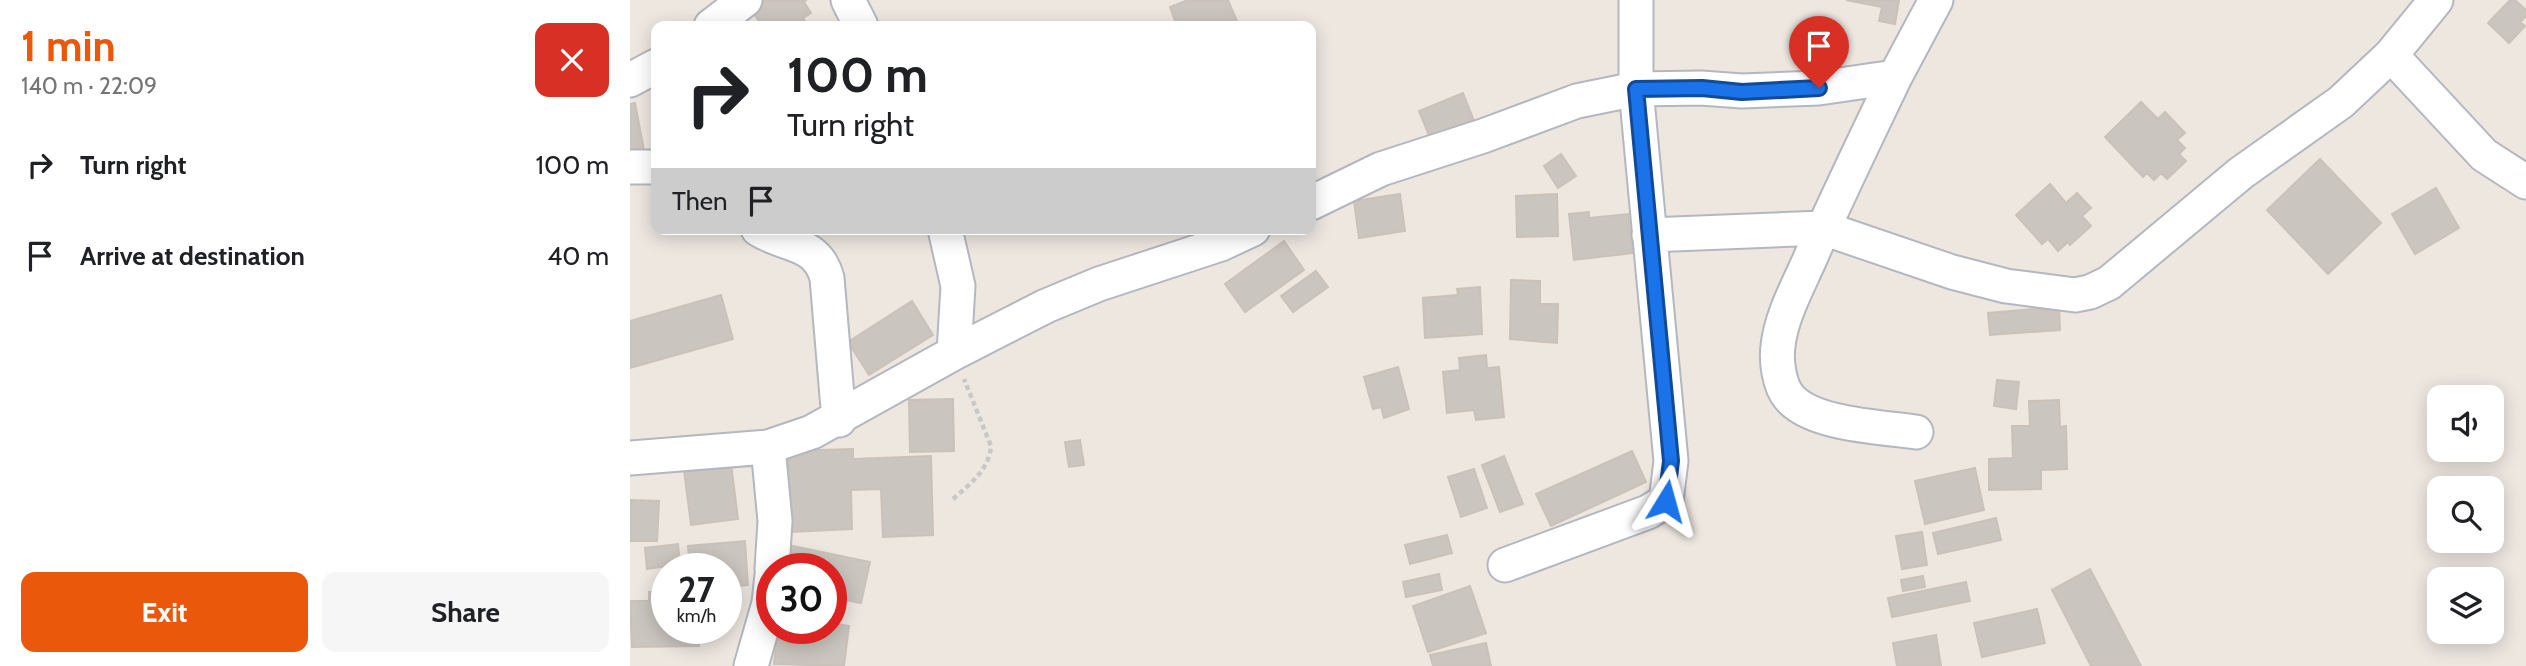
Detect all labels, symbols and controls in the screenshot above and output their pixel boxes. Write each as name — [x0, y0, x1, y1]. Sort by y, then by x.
pin — [1789, 16, 1849, 88]
text: 1 min — [21, 20, 116, 72]
button: close — [535, 23, 609, 97]
icon: arrive — [1800, 27, 1838, 65]
text: 100 m — [787, 45, 928, 104]
icon: right — [672, 49, 763, 140]
text: 140 m · 22:09 — [21, 72, 157, 100]
text: Turn right — [787, 105, 914, 144]
icon: right — [21, 146, 59, 184]
text: Turn right — [80, 149, 186, 181]
text: 100 m — [536, 149, 609, 181]
icon: arrive — [742, 182, 780, 220]
text: Then — [672, 185, 728, 217]
icon: arrive — [21, 237, 59, 275]
text: Arrive at destination — [80, 240, 305, 272]
text: 40 m — [547, 240, 609, 272]
map controls — [2427, 385, 2504, 644]
button: sound — [2427, 385, 2504, 462]
position arrow — [1629, 464, 1703, 538]
button: search — [2427, 476, 2504, 553]
speed limit sign: 30 — [756, 553, 847, 644]
button: layers — [2427, 567, 2504, 644]
text: 27 — [678, 568, 715, 611]
button: Exit — [21, 572, 308, 652]
button: Share — [322, 572, 609, 652]
text: km/h — [677, 605, 716, 627]

